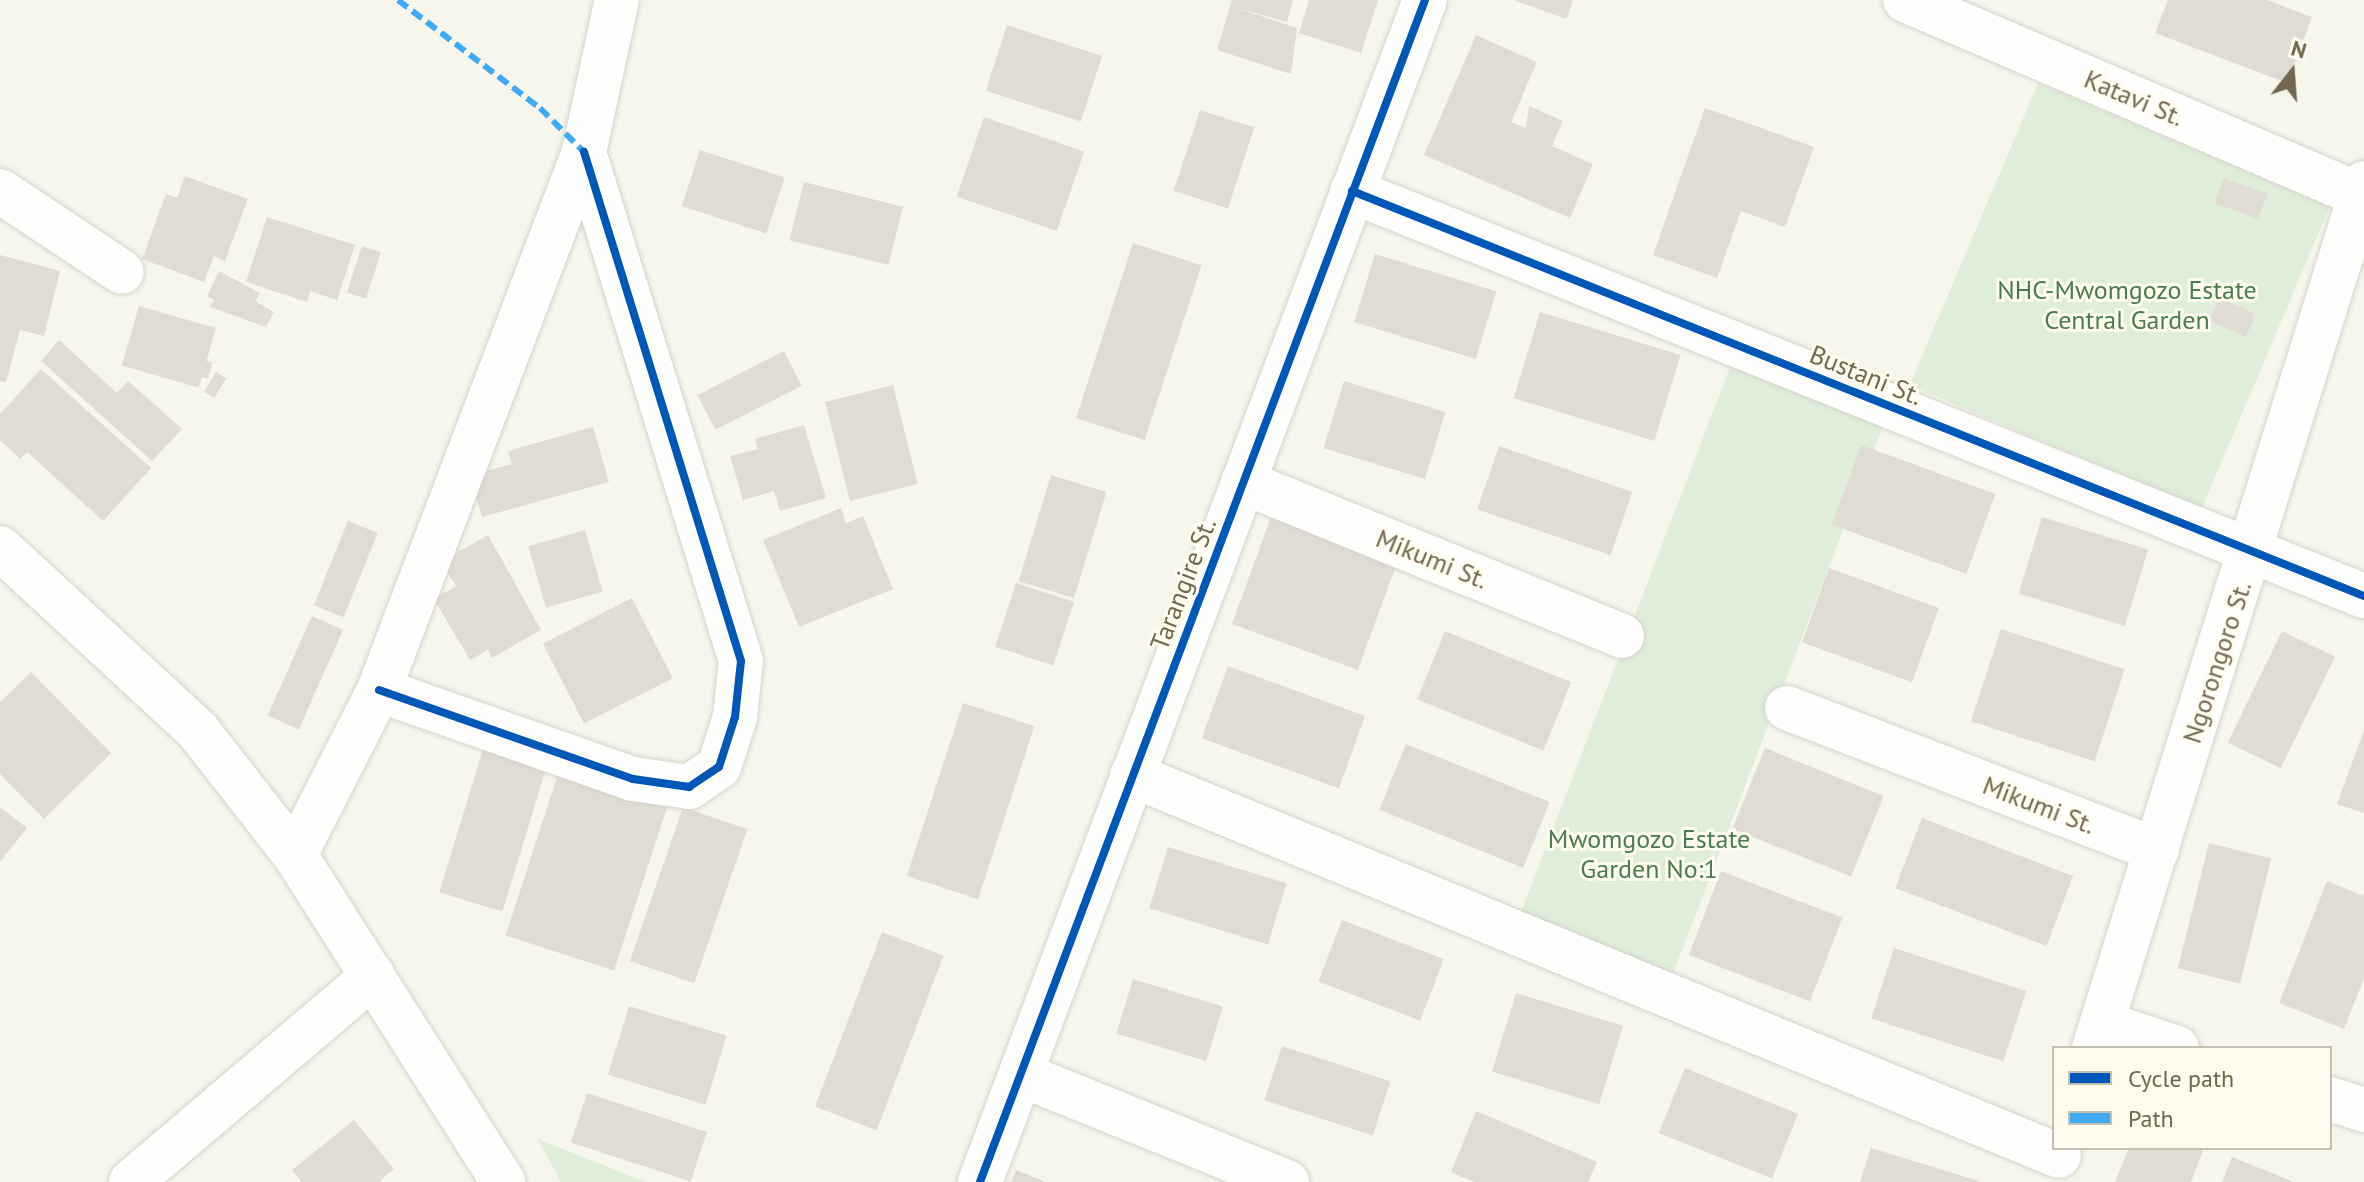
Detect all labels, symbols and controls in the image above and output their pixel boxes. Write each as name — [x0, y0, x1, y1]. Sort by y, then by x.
north arrow — [2252, 32, 2332, 112]
text: N — [2288, 34, 2310, 65]
street label: Katavi St. — [2080, 63, 2188, 133]
park label: NHC-Mwomgozo Estate Central Garden — [1997, 274, 2257, 336]
street label: Bustani St. — [1805, 338, 1927, 412]
street label: Tarangire St. — [1144, 513, 1222, 655]
street label: Mikumi St. — [1372, 523, 1492, 595]
street label: Ngorongoro St. — [2176, 577, 2258, 747]
street label: Mikumi St. — [1979, 769, 2099, 841]
park label: Mwomgozo Estate Garden No:1 — [1548, 823, 1750, 884]
legend — [2052, 1046, 2332, 1150]
text: Cycle path — [2128, 1063, 2234, 1094]
text: Path — [2128, 1103, 2174, 1134]

